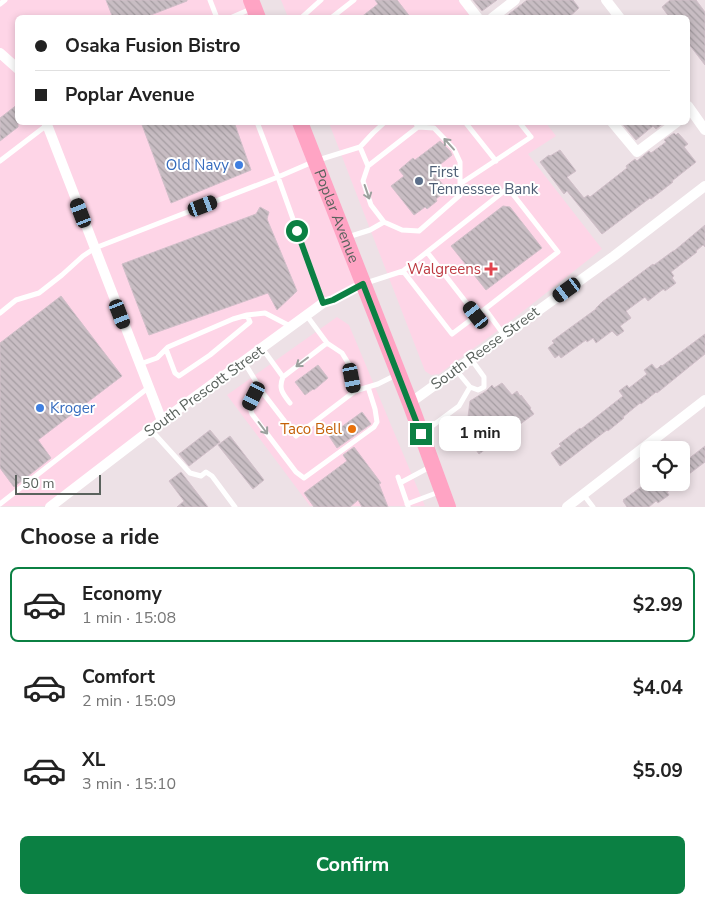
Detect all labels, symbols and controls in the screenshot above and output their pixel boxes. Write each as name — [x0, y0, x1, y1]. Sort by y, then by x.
text: Osaka Fusion Bistro — [65, 33, 241, 59]
text: Poplar Avenue — [65, 82, 194, 108]
one-way arrow — [443, 138, 455, 151]
place label: Old Navy — [166, 155, 229, 175]
marker: Old Navy — [233, 159, 245, 171]
place label: First Tennessee Bank — [429, 162, 539, 199]
street label: Poplar Avenue — [309, 166, 364, 266]
marker: First Tennessee Bank — [413, 175, 425, 187]
one-way arrow — [363, 184, 372, 200]
car — [186, 194, 219, 218]
car — [68, 196, 93, 230]
route start — [286, 220, 308, 242]
place label: Walgreens — [407, 259, 481, 279]
marker: Walgreens — [485, 263, 497, 275]
car — [550, 275, 583, 305]
car — [107, 297, 132, 331]
car — [460, 299, 491, 331]
street label: South Reese Street — [427, 301, 544, 394]
street label: South Prescott Street — [140, 340, 269, 441]
one-way arrow — [295, 357, 309, 367]
car — [341, 362, 362, 394]
car — [240, 379, 267, 413]
place label: Kroger — [50, 398, 96, 418]
marker: Kroger — [34, 402, 46, 414]
callout: 1 min — [438, 416, 521, 452]
place label: Taco Bell — [280, 419, 343, 439]
one-way arrow — [257, 421, 268, 434]
text: 1 min — [459, 422, 501, 444]
marker: Taco Bell — [346, 423, 358, 435]
route end — [410, 423, 432, 445]
map controls — [640, 441, 690, 491]
button: locate — [640, 441, 690, 491]
scale bar — [15, 472, 101, 495]
text: 50 m — [22, 474, 54, 493]
text: Choose a ride — [20, 522, 159, 552]
text: Economy — [82, 581, 162, 607]
icon: car — [22, 582, 67, 627]
text: $2.99 — [633, 592, 683, 618]
text: 1 min · 15:08 — [82, 607, 176, 629]
text: Comfort — [82, 664, 155, 690]
icon: car — [22, 665, 67, 710]
text: $4.04 — [633, 675, 683, 701]
text: 2 min · 15:09 — [82, 690, 176, 712]
text: XL — [82, 747, 105, 773]
icon: car — [22, 748, 67, 793]
text: $5.09 — [633, 758, 683, 784]
text: 3 min · 15:10 — [82, 773, 176, 795]
button: Confirm — [20, 836, 685, 894]

